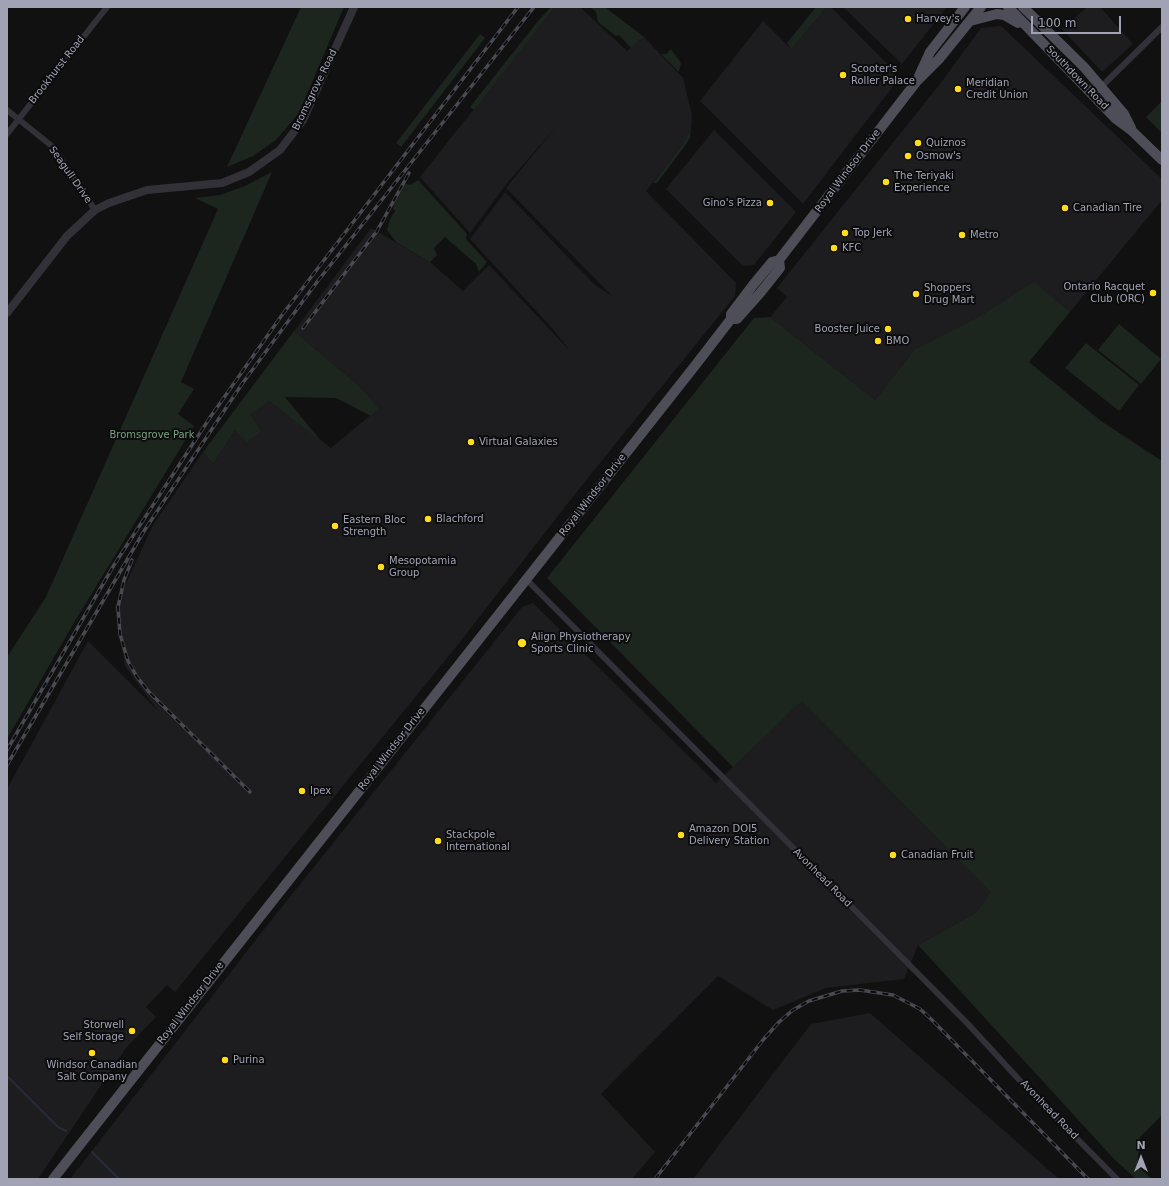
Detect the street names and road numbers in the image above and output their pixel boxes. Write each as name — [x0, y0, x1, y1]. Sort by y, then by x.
street label: Brookhurst Road — [27, 34, 87, 106]
street label: Southdown Road — [1043, 44, 1111, 112]
street label: Bromsgrove Road — [290, 48, 340, 132]
street label: Royal Windsor Drive — [813, 127, 883, 215]
street label: Seagull Drive — [46, 144, 94, 206]
street label: Royal Windsor Drive — [557, 451, 629, 539]
street label: Royal Windsor Drive — [356, 705, 428, 793]
street label: Avonhead Road — [790, 846, 854, 910]
street label: Royal Windsor Drive — [155, 959, 227, 1047]
street label: Avonhead Road — [1018, 1078, 1080, 1142]

